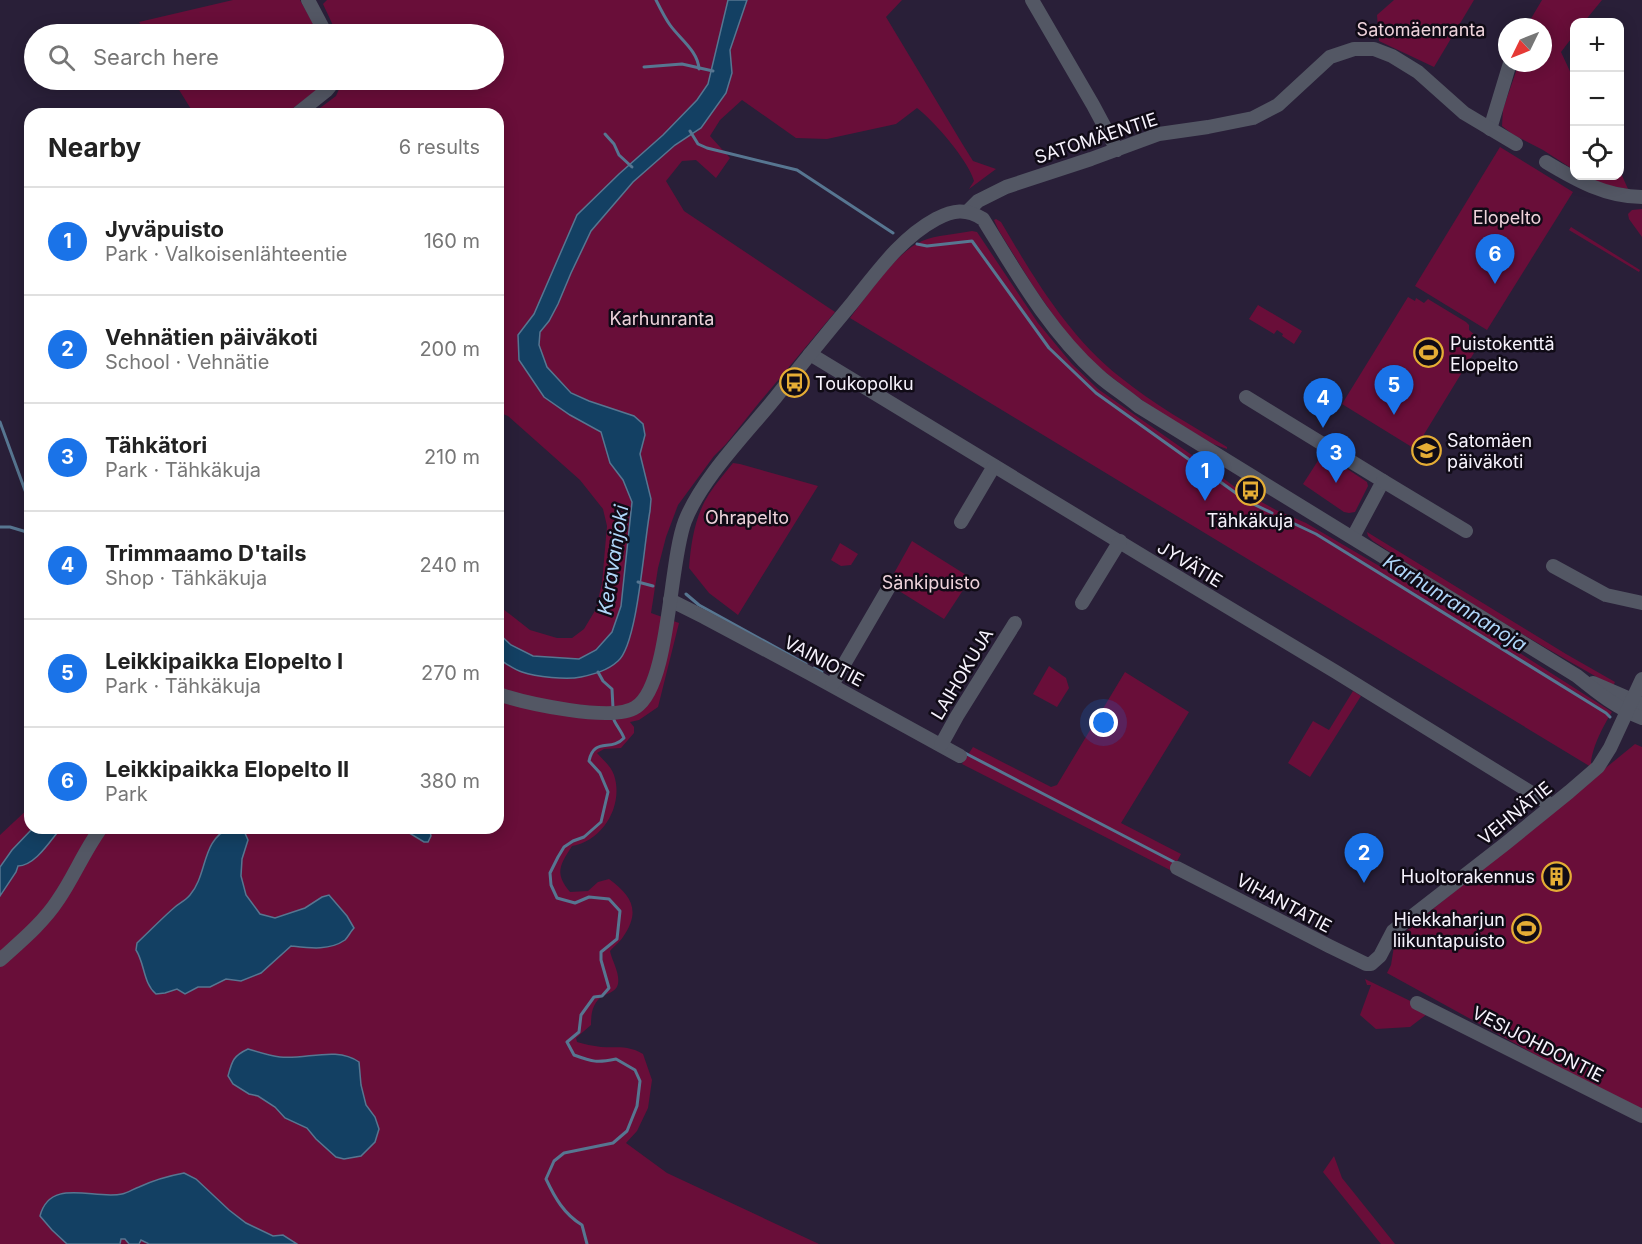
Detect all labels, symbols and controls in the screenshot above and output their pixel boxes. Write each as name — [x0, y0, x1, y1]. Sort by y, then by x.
north arrow — [1498, 18, 1552, 72]
map controls — [1570, 18, 1624, 180]
button: + — [1570, 18, 1624, 72]
park label: Satomäenranta — [1357, 19, 1485, 40]
search box — [24, 24, 504, 90]
icon: search — [45, 41, 78, 74]
text: Search here — [93, 44, 219, 70]
button: − — [1570, 72, 1624, 126]
street label: SATOMÄENTIE — [1032, 107, 1160, 168]
button: locate — [1570, 126, 1624, 180]
text: Nearby — [48, 132, 141, 163]
text: 6 results — [399, 135, 480, 159]
park label: Elopelto — [1473, 207, 1541, 228]
text: Jyväpuisto — [105, 216, 224, 242]
text: 1 — [63, 229, 72, 253]
text: 160 m — [424, 229, 480, 253]
pin: 6 — [1476, 234, 1514, 284]
text: Park · Valkoisenlähteentie — [105, 242, 348, 266]
park label: Karhunranta — [610, 308, 714, 329]
text: Vehnätien päiväkoti — [105, 324, 318, 350]
place label: Puistokenttä Elopelto — [1450, 333, 1555, 375]
text: 2 — [61, 337, 74, 361]
text: 200 m — [419, 337, 480, 361]
sports icon: Puistokenttä Elopelto — [1413, 337, 1445, 369]
text: School · Vehnätie — [105, 350, 269, 374]
pin: 5 — [1374, 366, 1414, 415]
bus stop icon: Toukopolku — [778, 367, 810, 399]
place label: Toukopolku — [815, 373, 914, 394]
pin: 4 — [1304, 378, 1342, 428]
place label: Satomäen päiväkoti — [1447, 430, 1532, 472]
text: Tähkätori — [105, 432, 207, 458]
pin: 3 — [1316, 434, 1356, 483]
school or university icon: Satomäen päiväkoti — [1410, 434, 1442, 466]
text: 3 — [61, 445, 74, 469]
text: 210 m — [424, 445, 480, 469]
pin: 1 — [1186, 452, 1224, 501]
text: Park · Tähkäkuja — [105, 458, 261, 482]
bus stop icon: Tähkäkuja — [1234, 475, 1266, 507]
water label: Keravanjoki — [592, 502, 634, 617]
park label: Ohrapelto — [705, 507, 789, 528]
place label: Tähkäkuja — [1207, 510, 1293, 531]
street label: JYVÄTIE — [1154, 536, 1227, 592]
text: Trimmaamo D'tails — [105, 540, 307, 566]
water label: Karhunrannanoja — [1379, 549, 1531, 657]
text: 4 — [61, 553, 74, 577]
text: 240 m — [419, 553, 480, 577]
text: Shop · Tähkäkuja — [105, 566, 267, 590]
park label: Sänkipuisto — [882, 572, 980, 593]
street label: LAIHOKUJA — [927, 625, 997, 723]
street label: VAINIOTIE — [781, 631, 867, 691]
text: Leikkipaikka Elopelto I — [105, 648, 343, 674]
text: 5 — [61, 661, 74, 685]
text: 270 m — [421, 661, 480, 685]
text: Park · Tähkäkuja — [105, 674, 261, 698]
your location — [1089, 708, 1118, 737]
text: Leikkipaikka Elopelto II — [105, 756, 349, 782]
text: 6 — [61, 769, 74, 793]
text: 380 m — [420, 769, 480, 793]
street label: VEHNÄTIE — [1473, 776, 1556, 849]
text: Park — [105, 782, 148, 806]
pin: 2 — [1344, 834, 1384, 883]
building icon: Huoltorakennus — [1540, 860, 1572, 892]
place label: Huoltorakennus — [1401, 866, 1535, 887]
street label: VIHANTATIE — [1233, 869, 1335, 937]
place label: Hiekkaharjun liikuntapuisto — [1393, 909, 1505, 951]
sports icon: Hiekkaharjun liikuntapuisto — [1510, 913, 1542, 945]
street label: VESIJOHDONTIE — [1469, 1002, 1607, 1086]

